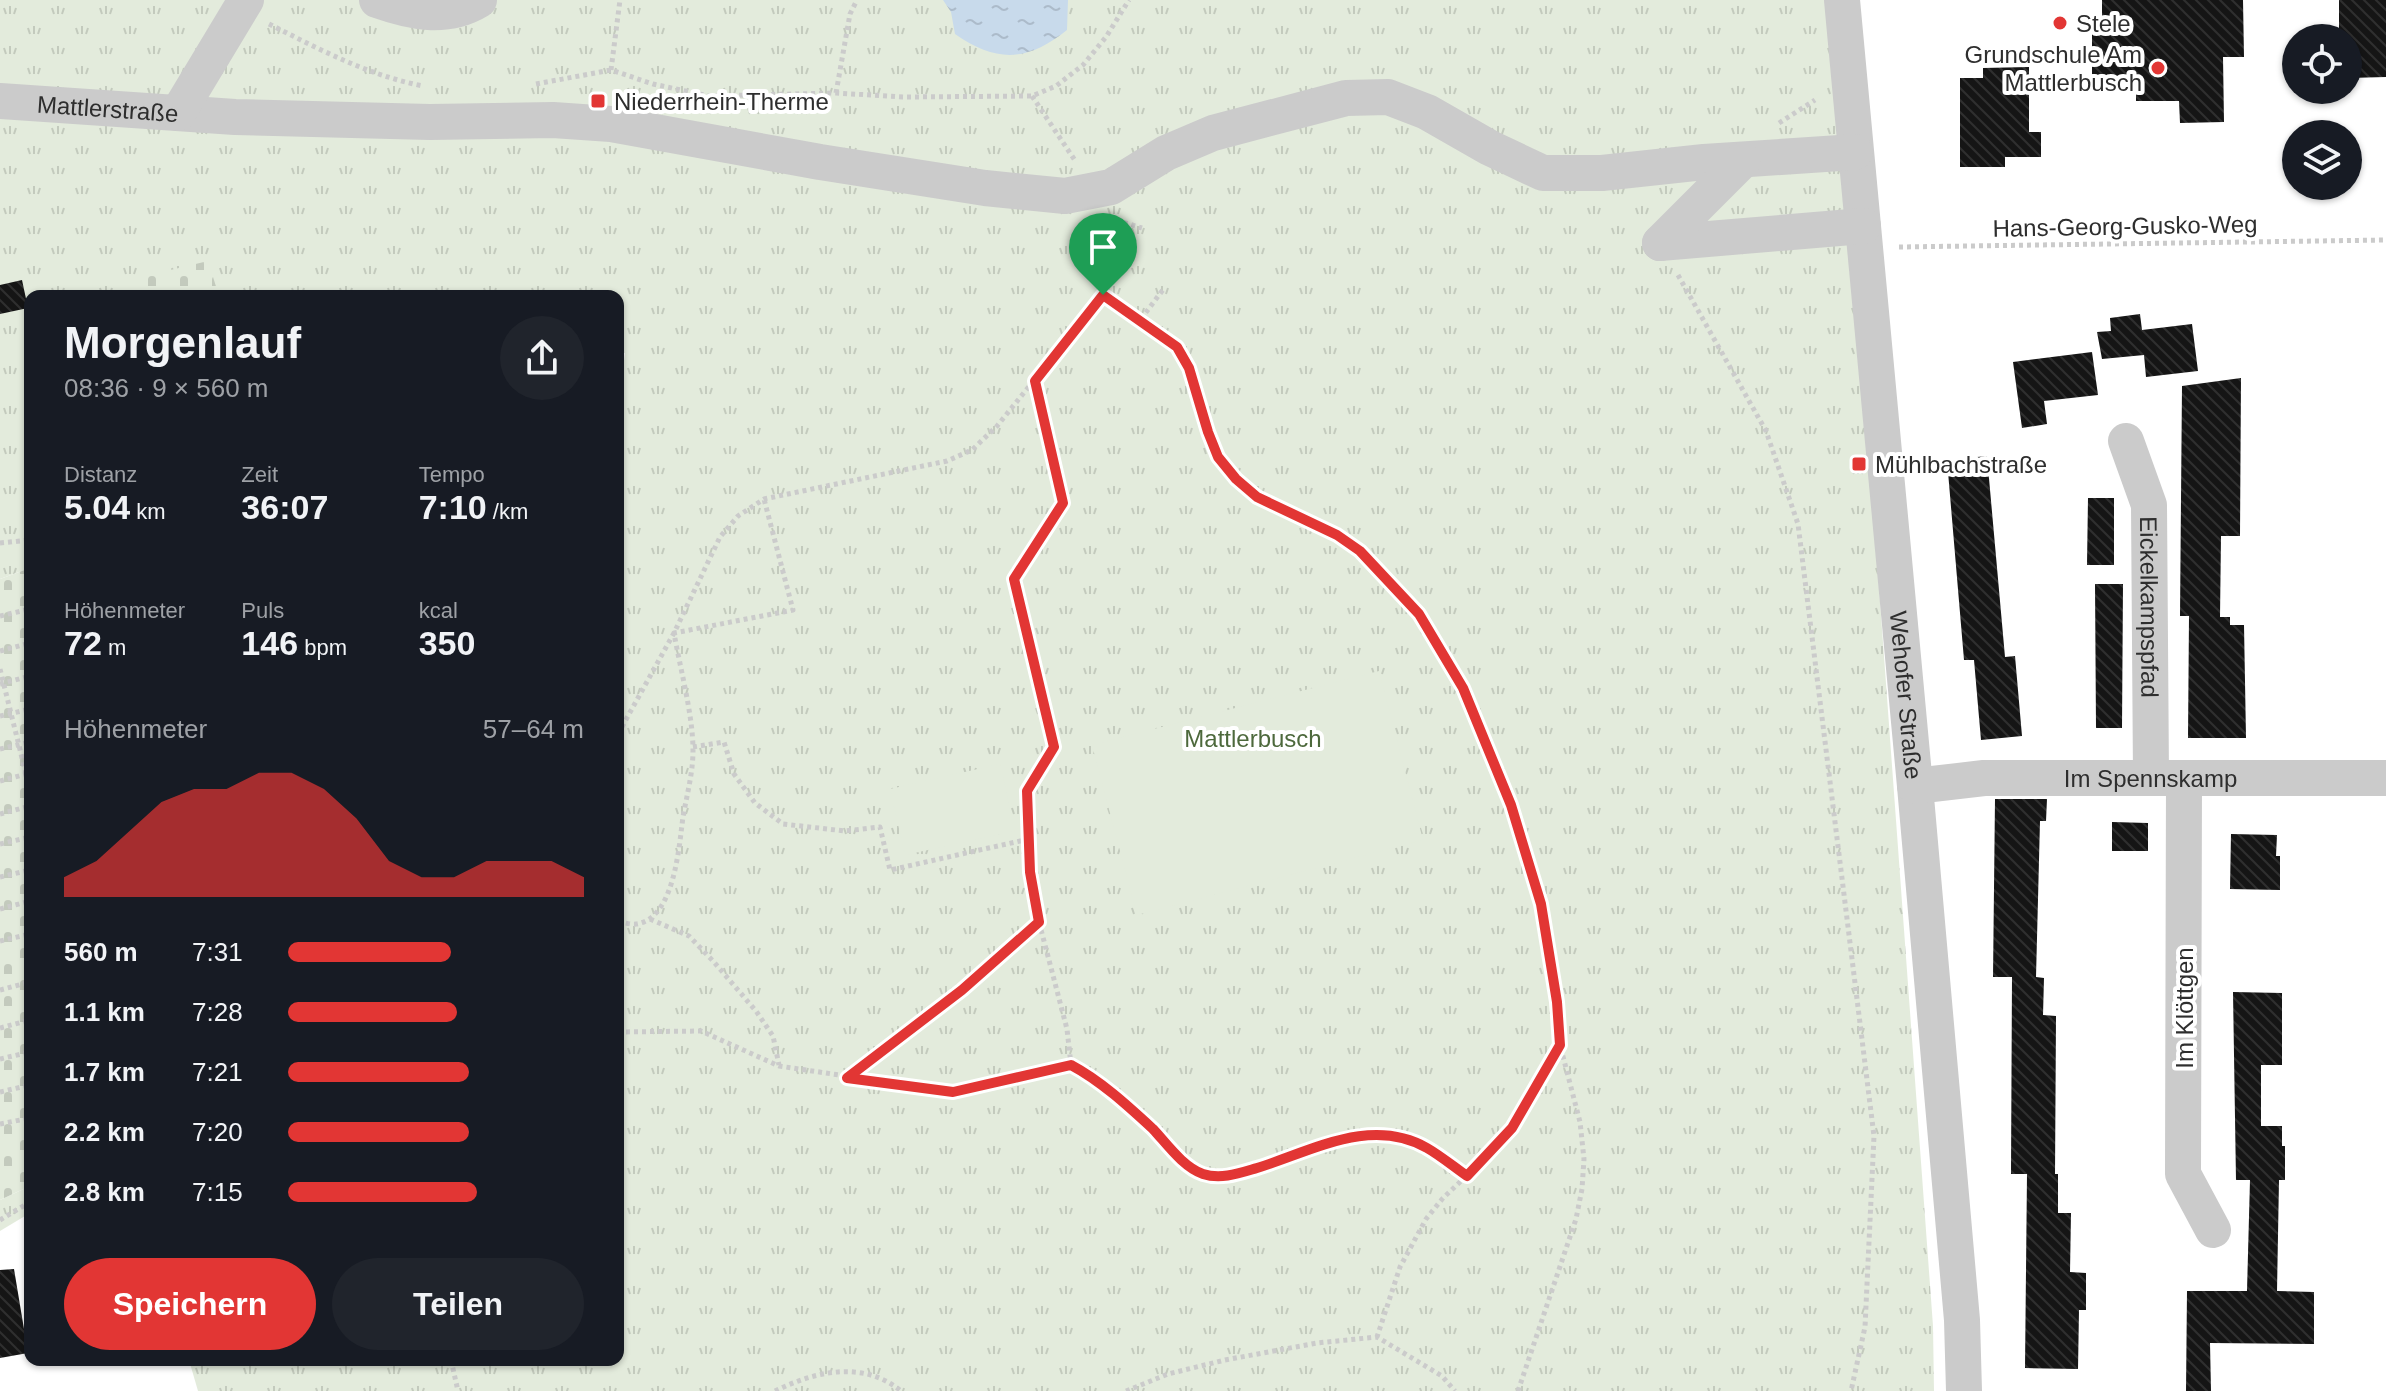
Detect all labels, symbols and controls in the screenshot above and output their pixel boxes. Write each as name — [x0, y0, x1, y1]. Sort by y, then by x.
place label: Stele — [2076, 10, 2131, 37]
marker: Stele — [2051, 14, 2069, 32]
map controls — [2282, 24, 2362, 200]
button: locate — [2282, 24, 2362, 104]
place label: Grundschule Am Mattlerbusch — [1965, 41, 2142, 96]
marker: Grundschule Am Mattlerbusch — [2149, 59, 2167, 77]
place label: Niederrhein-Therme — [614, 88, 829, 115]
street label: Mattlerstraße — [36, 90, 179, 127]
marker: Niederrhein-Therme — [589, 92, 607, 110]
button: layers — [2282, 120, 2362, 200]
street label: Hans-Georg-Gusko-Weg — [1992, 210, 2258, 242]
pin — [1069, 213, 1137, 295]
icon: arrive — [1081, 225, 1125, 269]
button: share — [500, 316, 584, 400]
text: Morgenlauf — [64, 318, 301, 367]
text: 08:36 · 9 × 560 m — [64, 373, 269, 403]
place label: Mühlbachstraße — [1875, 451, 2047, 478]
marker: Mühlbachstraße — [1850, 455, 1868, 473]
text: Distanz — [64, 462, 137, 487]
text: Zeit — [241, 462, 278, 487]
text: Tempo — [419, 462, 485, 487]
text: 5.04 — [64, 488, 130, 526]
text: 36:07 — [241, 488, 328, 526]
text: 7:10 — [419, 488, 487, 526]
text: km — [130, 499, 166, 524]
text: /km — [487, 499, 528, 524]
street label: Eickelkampspfad — [2136, 516, 2164, 698]
text: Höhenmeter — [64, 598, 185, 623]
text: Puls — [241, 598, 284, 623]
text: kcal — [419, 598, 458, 623]
street label: Wehofer Straße — [1885, 610, 1928, 780]
text: 72 — [64, 624, 102, 662]
text: 146 — [241, 624, 298, 662]
text: 350 — [419, 624, 475, 662]
text: m — [102, 635, 126, 660]
text: bpm — [298, 635, 347, 660]
text: Höhenmeter — [64, 714, 207, 744]
text: 57–64 m — [483, 714, 584, 744]
park label: Mattlerbusch — [1184, 725, 1322, 752]
street label: Im Spennskamp — [2064, 765, 2237, 792]
text: 560 m — [64, 937, 138, 967]
text: 7:31 — [192, 937, 243, 967]
street label: Im Klöttgen — [2171, 947, 2198, 1069]
text: 1.1 km — [64, 997, 145, 1027]
text: 7:28 — [192, 997, 243, 1027]
text: 1.7 km — [64, 1057, 145, 1087]
text: 7:21 — [192, 1057, 243, 1087]
text: 2.2 km — [64, 1117, 145, 1147]
text: 7:20 — [192, 1117, 243, 1147]
text: 2.8 km — [64, 1177, 145, 1207]
text: 7:15 — [192, 1177, 243, 1207]
button: Speichern — [64, 1258, 316, 1350]
button: Teilen — [332, 1258, 584, 1350]

